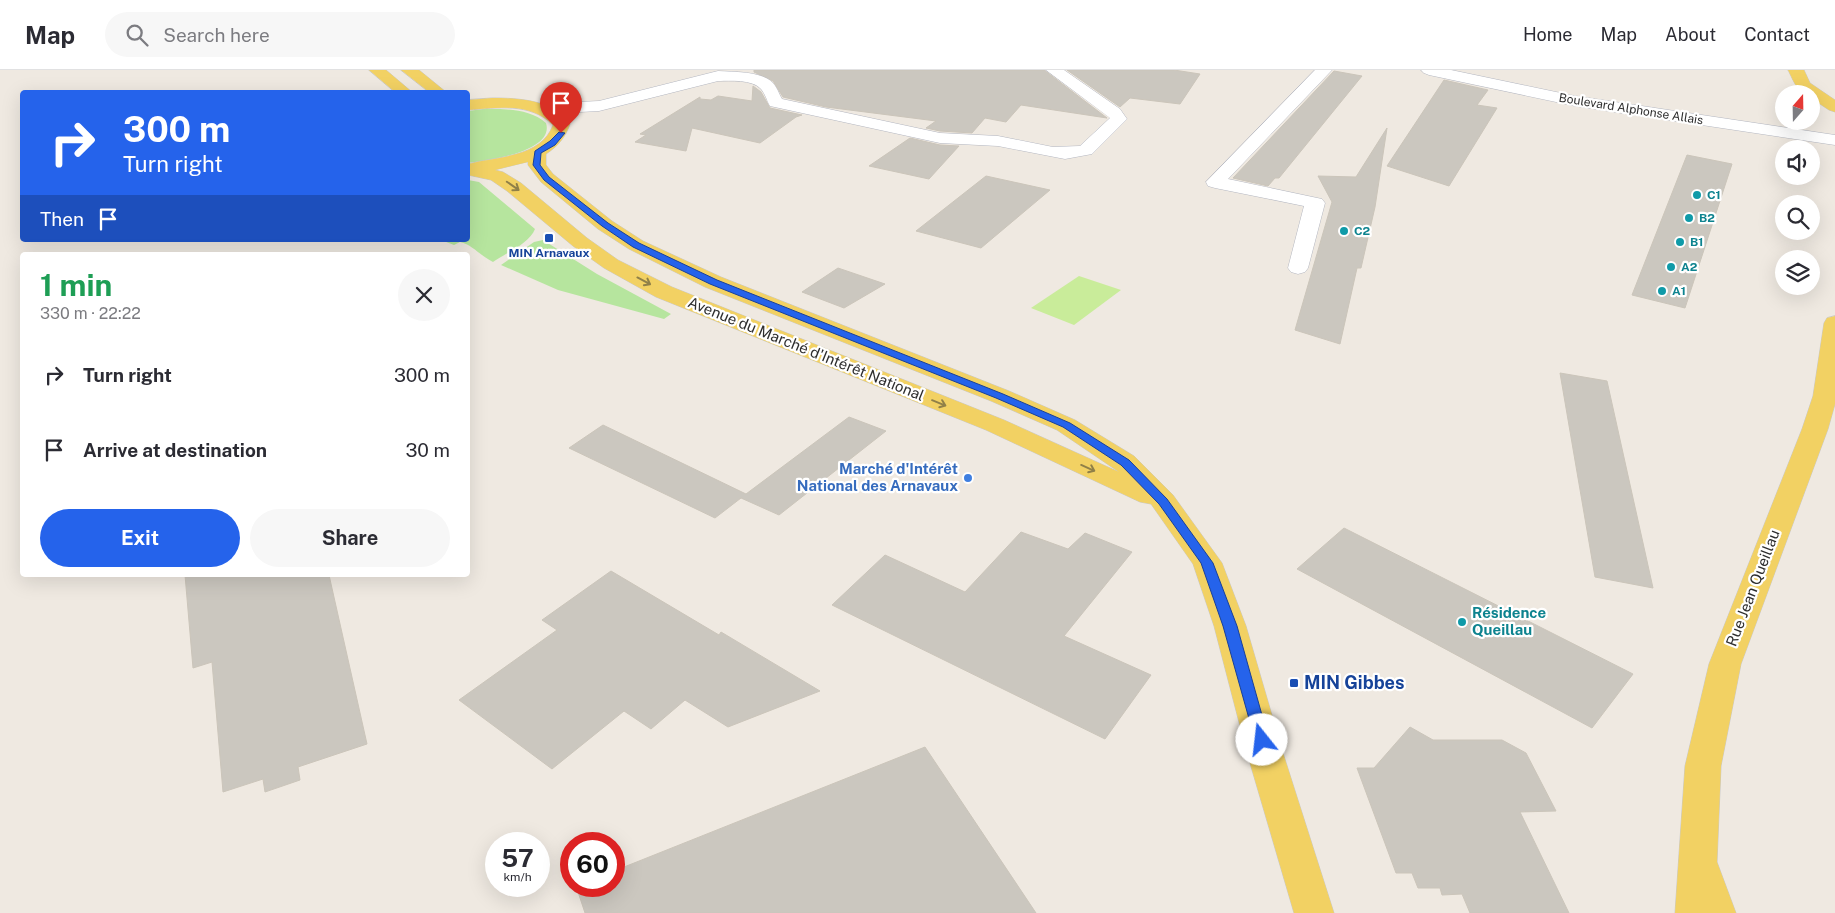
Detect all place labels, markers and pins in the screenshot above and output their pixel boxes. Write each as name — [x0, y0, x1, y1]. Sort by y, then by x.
pin — [540, 82, 582, 133]
place label: C1 — [1707, 188, 1721, 202]
marker: C1 — [1691, 189, 1703, 201]
place label: B2 — [1699, 211, 1715, 225]
marker: B2 — [1683, 212, 1695, 224]
place label: C2 — [1354, 224, 1371, 238]
marker: C2 — [1338, 225, 1350, 237]
marker: MIN Arnavaux — [543, 232, 555, 244]
place label: B1 — [1690, 235, 1703, 249]
marker: B1 — [1674, 236, 1686, 248]
place label: MIN Arnavaux — [508, 246, 590, 260]
place label: A2 — [1681, 260, 1698, 274]
marker: A2 — [1665, 261, 1677, 273]
place label: A1 — [1672, 284, 1686, 298]
marker: A1 — [1656, 285, 1668, 297]
place label: Marché d'Intérêt National des Arnavaux — [797, 460, 958, 494]
marker: Marché d'Intérêt National des Arnavaux — [962, 472, 974, 484]
place label: Résidence Queillau — [1472, 604, 1546, 638]
marker: Résidence Queillau — [1456, 616, 1468, 628]
place label: MIN Gibbes — [1304, 672, 1404, 693]
marker: MIN Gibbes — [1288, 677, 1300, 689]

